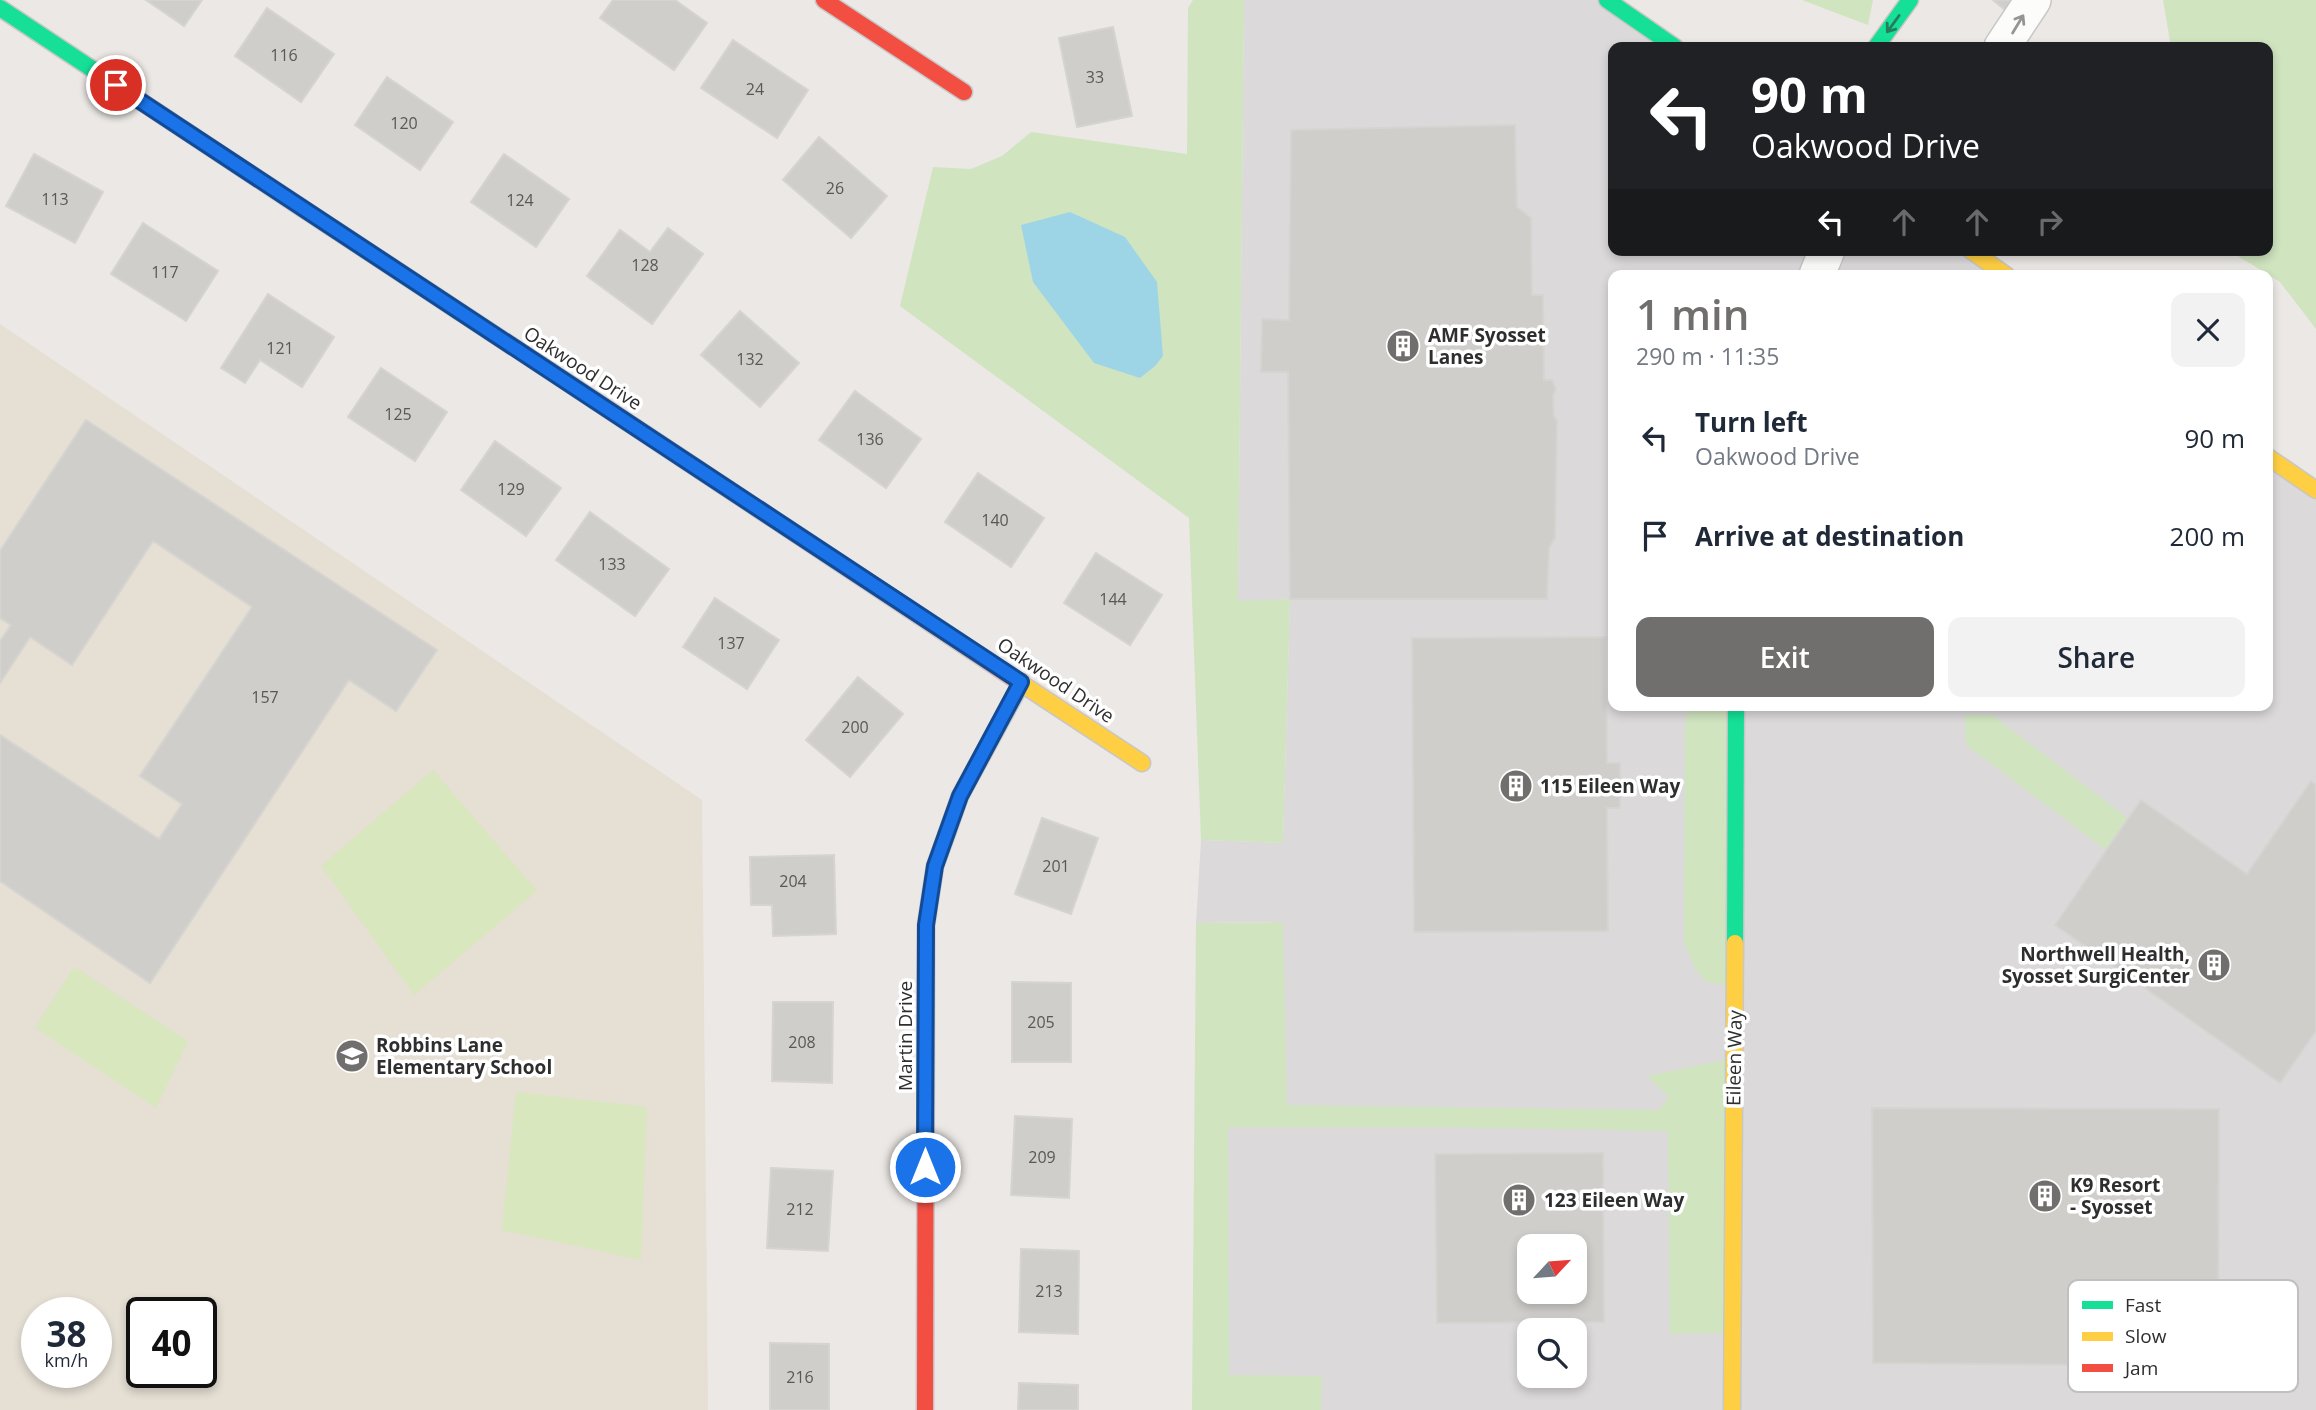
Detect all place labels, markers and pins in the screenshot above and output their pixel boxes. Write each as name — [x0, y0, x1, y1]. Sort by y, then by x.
pin — [86, 55, 146, 115]
place label: AMF Syosset Lanes — [1428, 322, 1546, 370]
building icon: AMF Syosset Lanes — [1384, 327, 1422, 365]
building icon: 115 Eileen Way — [1497, 767, 1535, 805]
place label: 115 Eileen Way — [1540, 773, 1680, 799]
place label: Northwell Health, Syosset SurgiCenter — [2002, 941, 2190, 989]
building icon: Northwell Health, Syosset SurgiCenter — [2195, 946, 2233, 984]
place label: Robbins Lane Elementary School — [376, 1032, 552, 1080]
school or university icon: Robbins Lane Elementary School — [333, 1037, 371, 1075]
place label: K9 Resort - Syosset — [2070, 1172, 2160, 1220]
building icon: K9 Resort - Syosset — [2026, 1177, 2064, 1215]
building icon: 123 Eileen Way — [1500, 1181, 1538, 1219]
place label: 123 Eileen Way — [1544, 1187, 1684, 1213]

